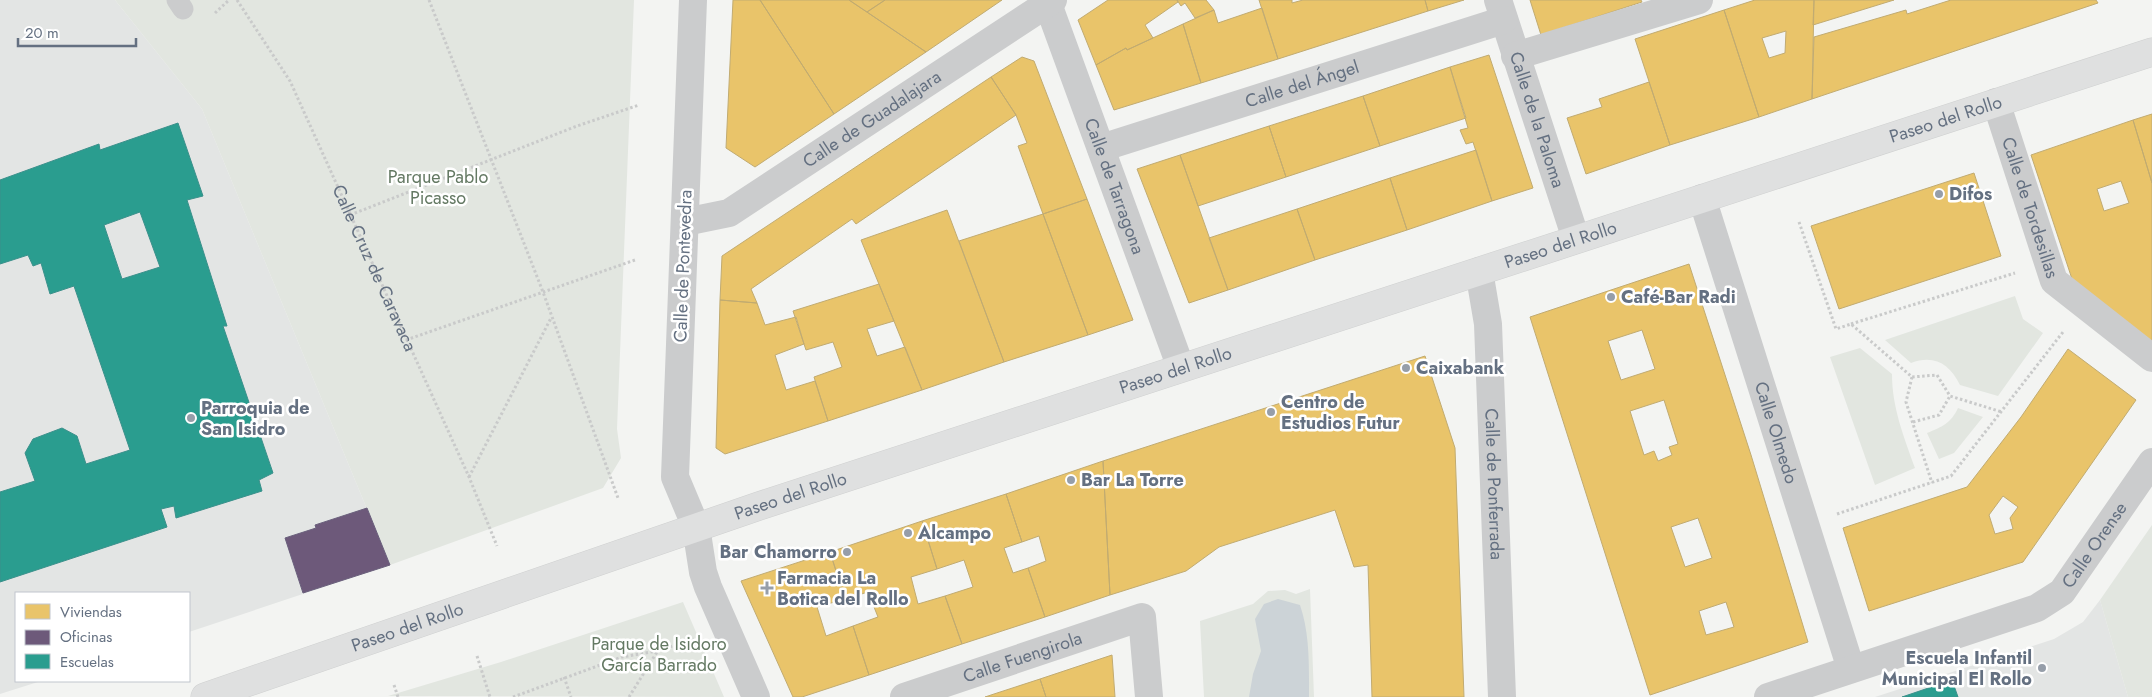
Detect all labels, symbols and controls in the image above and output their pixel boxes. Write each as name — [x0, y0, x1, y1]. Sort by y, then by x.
scale bar — [18, 15, 135, 47]
text: 20 m — [25, 22, 59, 44]
street label: Calle de la Paloma — [1503, 48, 1571, 191]
street label: Calle del Ángel — [1242, 54, 1362, 114]
street label: Calle de Guadalajara — [798, 64, 946, 174]
street label: Paseo del Rollo — [1886, 89, 2005, 150]
street label: Calle de Tarragona — [1078, 114, 1151, 258]
street label: Calle de Tordesillas — [1995, 134, 2065, 282]
park label: Parque Pablo Picasso — [388, 164, 488, 211]
street label: Calle Cruz de Caravaca — [326, 180, 423, 355]
place label: Difos — [1949, 181, 1992, 207]
marker: Difos — [1933, 188, 1945, 200]
street label: Calle de Pontevedra — [667, 189, 699, 343]
street label: Paseo del Rollo — [1501, 214, 1620, 275]
place label: Café-Bar Radi — [1621, 284, 1736, 310]
marker: Café-Bar Radi — [1605, 291, 1617, 303]
street label: Paseo del Rollo — [1116, 340, 1235, 401]
place label: Caixabank — [1416, 355, 1505, 381]
marker: Caixabank — [1400, 362, 1412, 374]
street label: Calle Olmedo — [1748, 378, 1805, 487]
place label: Centro de Estudios Futur — [1281, 389, 1400, 436]
place label: Parroquia de San Isidro — [201, 395, 309, 442]
marker: Centro de Estudios Futur — [1265, 406, 1277, 418]
street label: Calle de Ponferrada — [1478, 408, 1510, 561]
marker: Parroquia de San Isidro — [185, 412, 197, 424]
street label: Paseo del Rollo — [731, 465, 850, 527]
place label: Bar La Torre — [1081, 467, 1184, 493]
marker: Bar La Torre — [1065, 474, 1077, 486]
street label: Calle Orense — [2055, 497, 2133, 593]
place label: Alcampo — [917, 520, 992, 546]
marker: Alcampo — [902, 527, 914, 539]
place label: Bar Chamorro — [719, 539, 837, 565]
marker: Bar Chamorro — [841, 546, 853, 558]
place label: Farmacia La Botica del Rollo — [777, 565, 909, 612]
marker: Farmacia La Botica del Rollo — [761, 582, 773, 594]
legend — [15, 592, 190, 682]
street label: Paseo del Rollo — [348, 596, 467, 659]
text: Viviendas — [60, 601, 122, 623]
street label: Calle Fuengirola — [959, 625, 1086, 689]
text: Oficinas — [60, 626, 112, 648]
park label: Parque de Isidoro García Barrado — [591, 631, 727, 678]
place label: Escuela Infantil Municipal El Rollo — [1882, 645, 2032, 692]
text: Escuelas — [60, 651, 114, 673]
marker: Escuela Infantil Municipal El Rollo — [2036, 662, 2048, 674]

